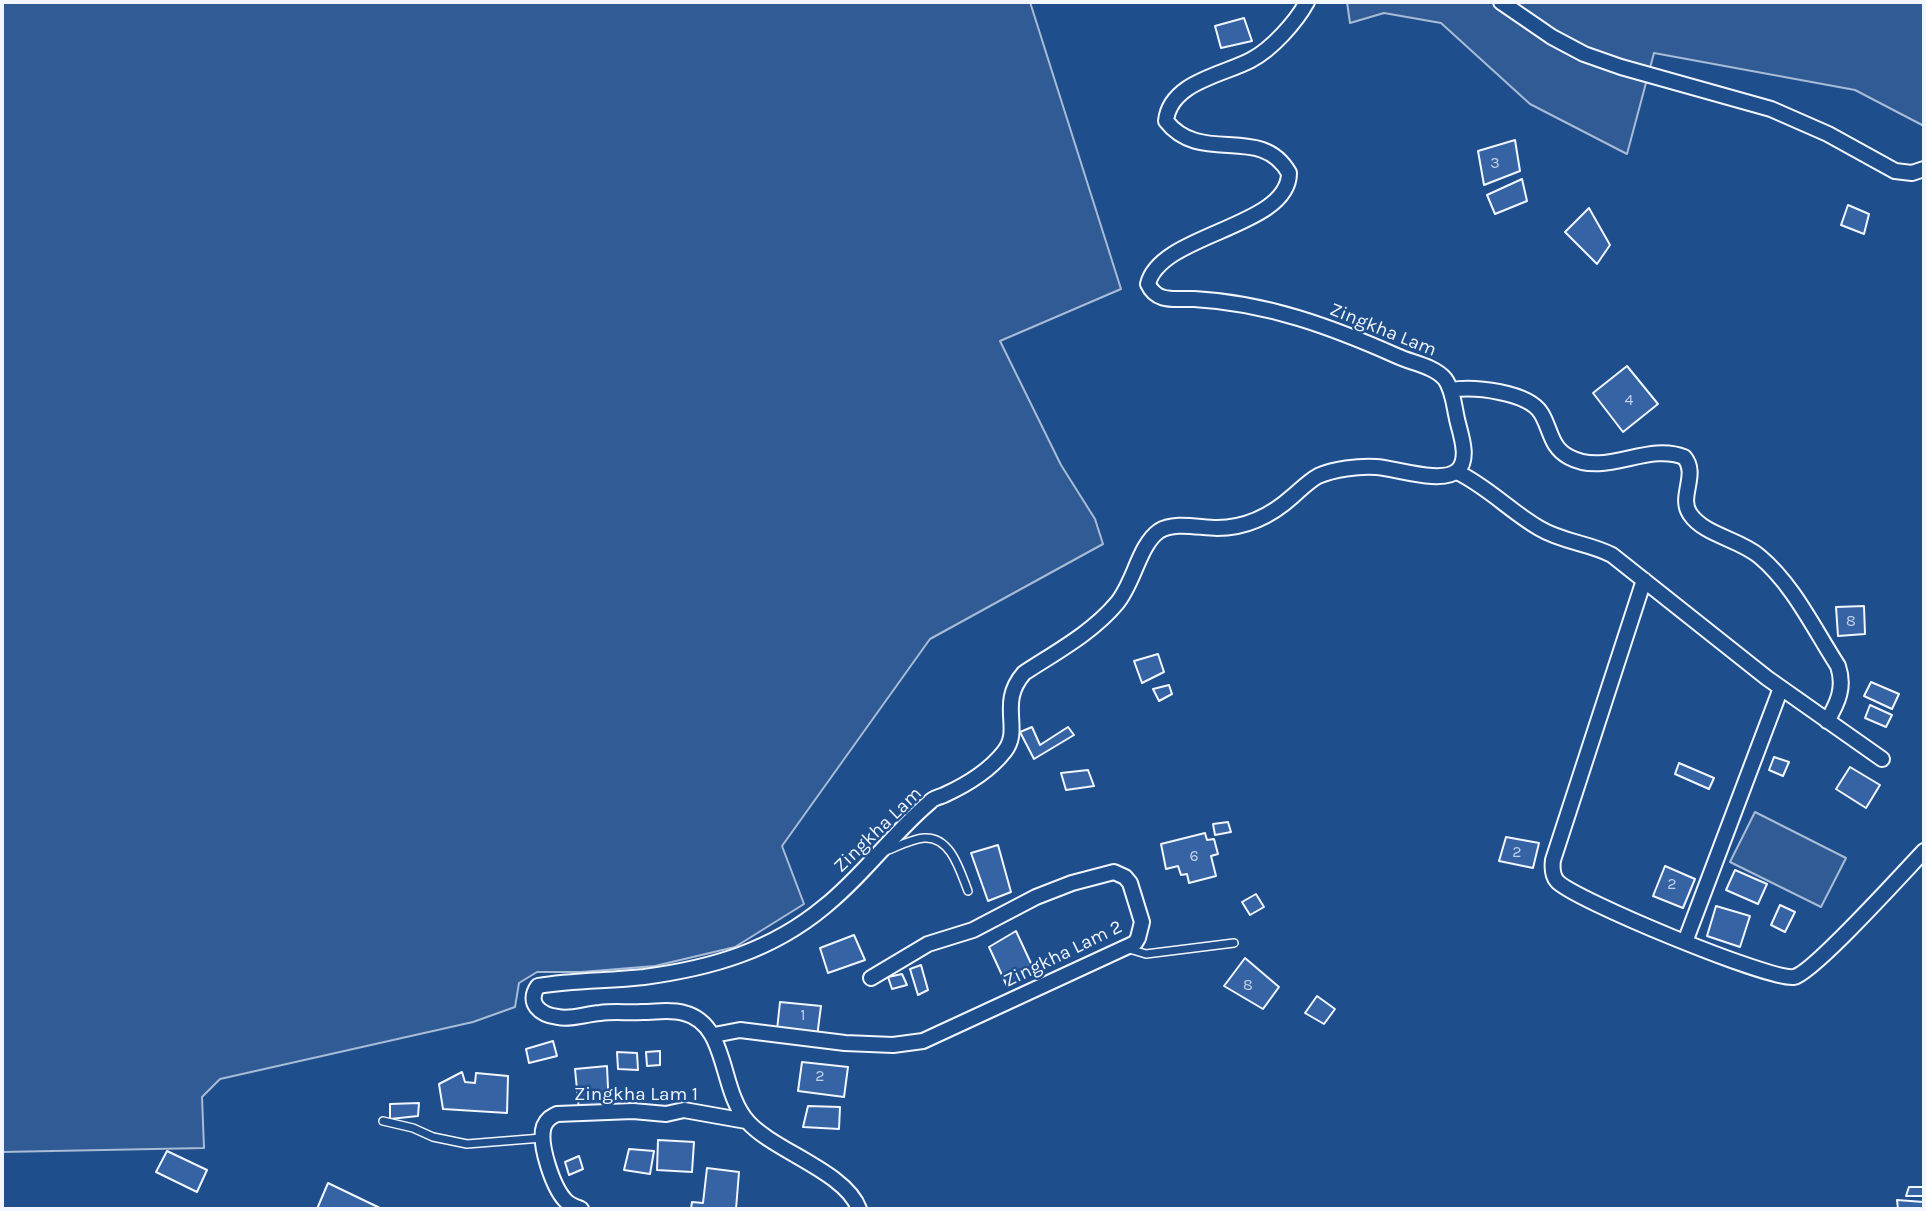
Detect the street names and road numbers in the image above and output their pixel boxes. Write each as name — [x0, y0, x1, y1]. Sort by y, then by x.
street label: Zingkha Lam — [1326, 298, 1440, 362]
street label: Zingkha Lam — [829, 782, 927, 878]
street label: Zingkha Lam 2 — [1000, 916, 1126, 992]
street label: Zingkha Lam 1 — [574, 1084, 698, 1106]

